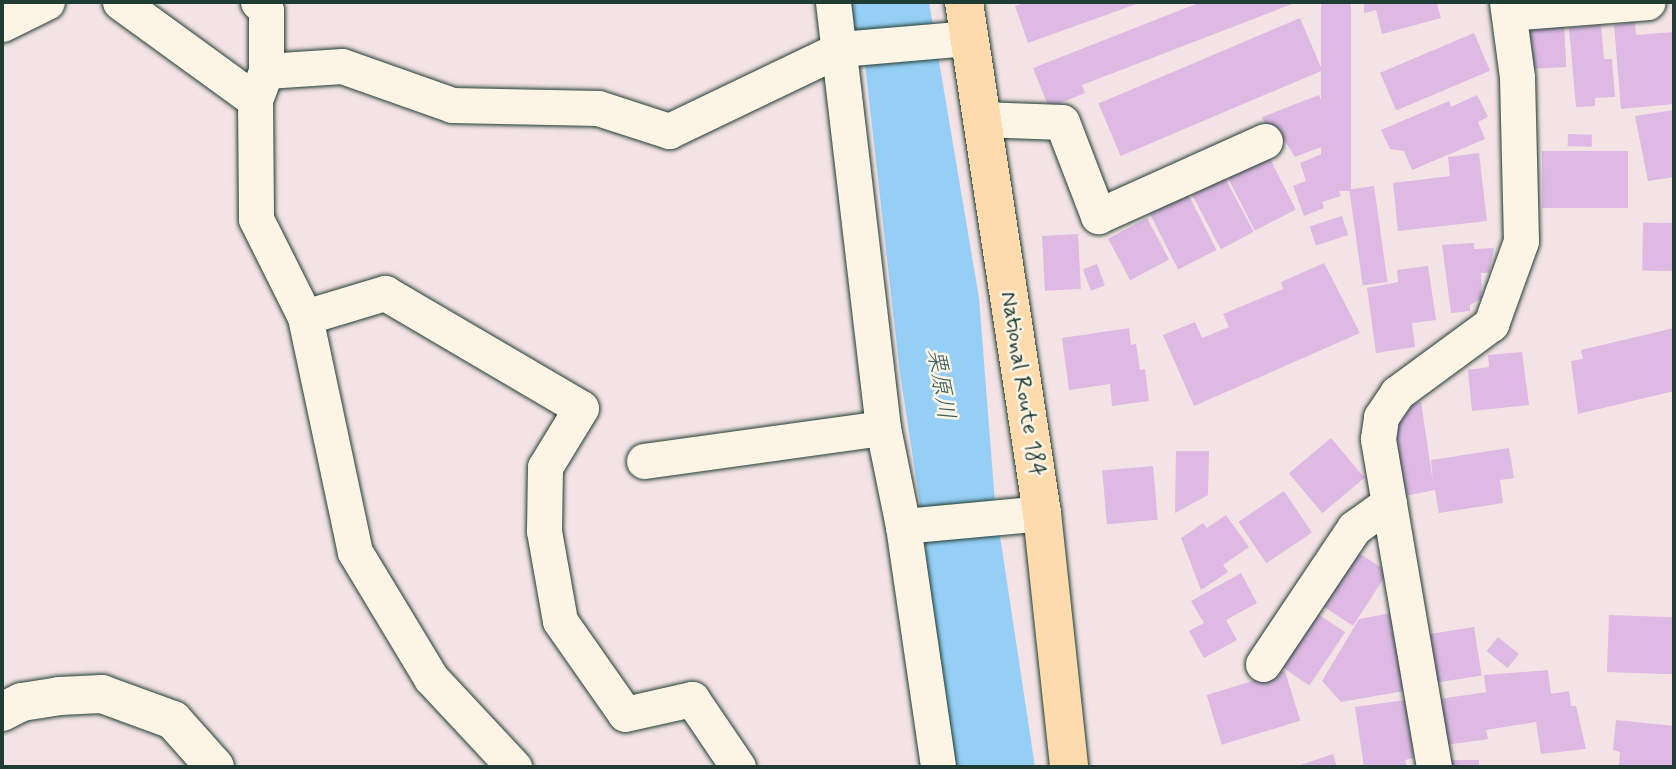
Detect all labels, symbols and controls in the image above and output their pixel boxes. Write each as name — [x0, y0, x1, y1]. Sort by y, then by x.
street label: National Route 184 — [994, 294, 1050, 474]
water label: 栗原川 — [920, 346, 960, 422]

